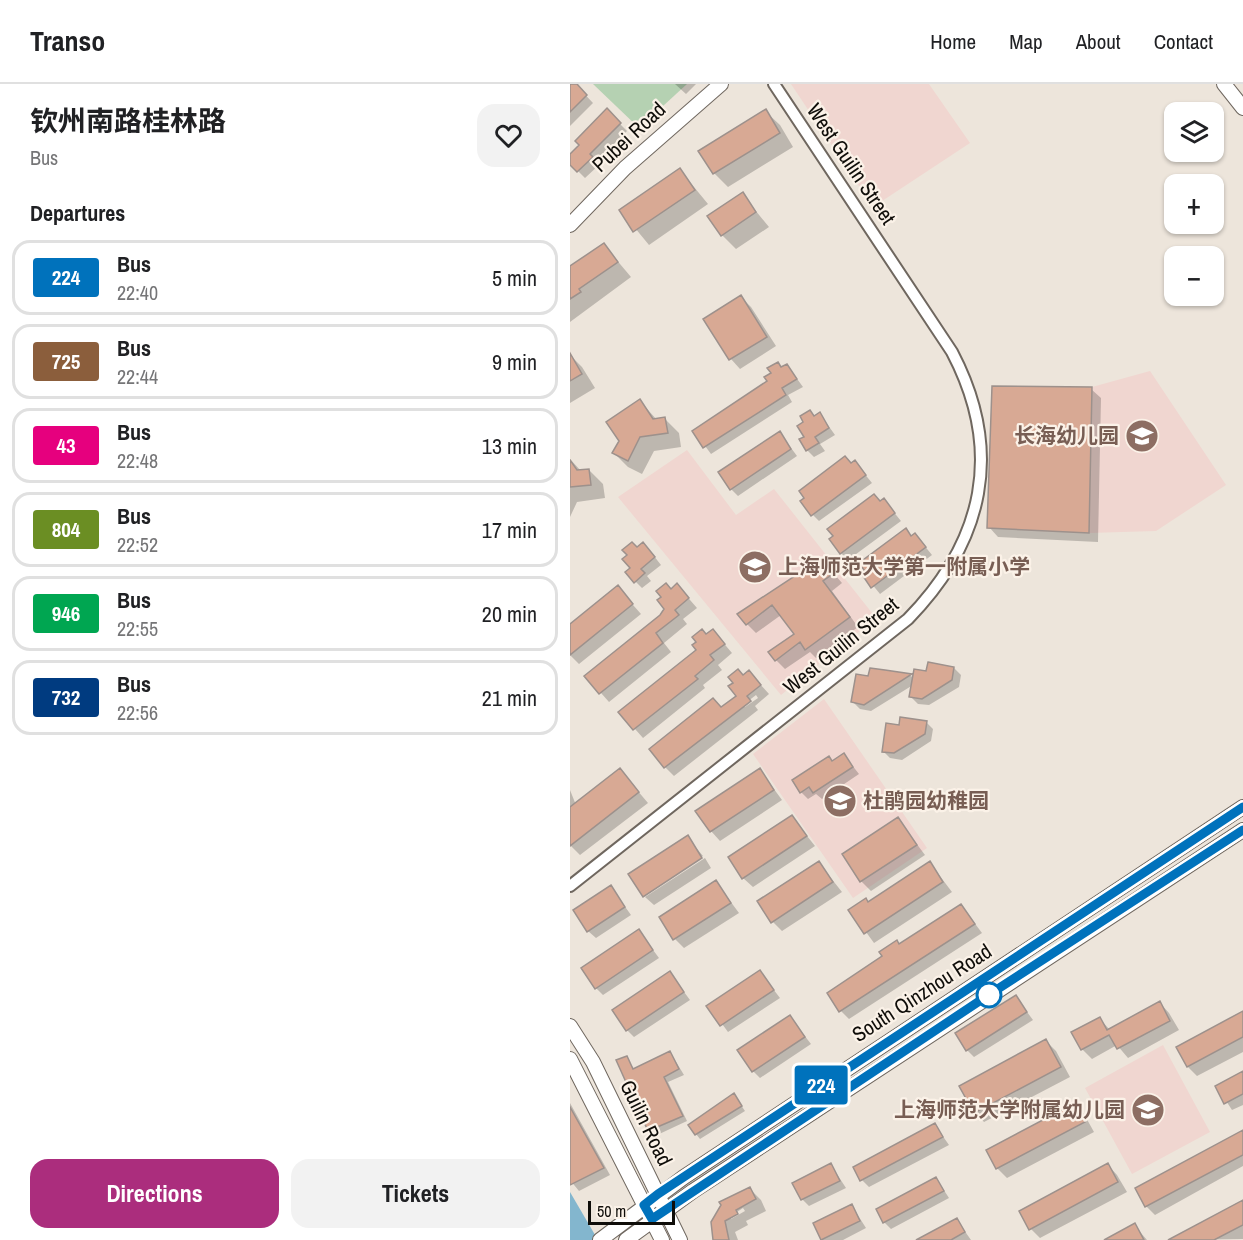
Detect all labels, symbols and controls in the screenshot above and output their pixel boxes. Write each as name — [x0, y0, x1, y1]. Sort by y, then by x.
text: Transo — [30, 22, 105, 60]
text: Home — [930, 27, 976, 56]
text: Map — [1009, 27, 1043, 56]
text: About — [1076, 27, 1121, 56]
text: Contact — [1154, 27, 1213, 56]
street label: Pubei Road — [586, 95, 672, 178]
street label: West Guilin Street — [800, 97, 903, 230]
text: 钦州南路桂林路 — [30, 102, 226, 140]
map controls — [1164, 102, 1224, 306]
button: layers — [1164, 102, 1224, 162]
button: heart — [477, 104, 540, 167]
text: Bus — [30, 144, 58, 171]
button: + — [1164, 174, 1224, 234]
text: Departures — [30, 198, 125, 228]
button: − — [1164, 246, 1224, 306]
text: Bus — [117, 249, 151, 279]
text: 224 — [52, 263, 80, 292]
text: 5 min — [492, 263, 537, 293]
text: 22:40 — [117, 279, 158, 306]
text: Bus — [117, 333, 151, 363]
text: 725 — [52, 347, 80, 376]
text: 9 min — [492, 347, 537, 377]
text: 22:44 — [117, 363, 158, 390]
text: Bus — [117, 417, 151, 447]
school or university icon: 长海幼儿园 — [1124, 418, 1160, 454]
place label: 长海幼儿园 — [1014, 421, 1119, 450]
text: 43 — [56, 431, 76, 460]
text: 13 min — [482, 431, 537, 461]
text: 22:48 — [117, 447, 158, 474]
text: Bus — [117, 501, 151, 531]
text: 804 — [52, 515, 80, 544]
text: 17 min — [482, 515, 537, 545]
text: 22:52 — [117, 531, 158, 558]
school or university icon: 上海师范大学第一附属小学 — [737, 549, 773, 585]
place label: 上海师范大学第一附属小学 — [778, 552, 1030, 581]
text: Bus — [117, 585, 151, 615]
street label: West Guilin Street — [777, 590, 905, 701]
text: 946 — [52, 599, 80, 628]
text: 20 min — [482, 599, 537, 629]
text: 22:55 — [117, 615, 158, 642]
text: Bus — [117, 669, 151, 699]
text: 732 — [52, 683, 80, 712]
text: 21 min — [482, 683, 537, 713]
text: 22:56 — [117, 699, 158, 726]
school or university icon: 杜鹃园幼稚园 — [822, 783, 858, 819]
place label: 杜鹃园幼稚园 — [863, 786, 989, 815]
street label: South Qinzhou Road — [846, 937, 997, 1049]
unlabelled marker — [976, 982, 1002, 1008]
line badge: 224 — [786, 1066, 856, 1104]
text: 224 — [807, 1071, 835, 1100]
street label: Guilin Road — [613, 1075, 680, 1170]
school or university icon: 上海师范大学附属幼儿园 — [1130, 1092, 1166, 1128]
place label: 上海师范大学附属幼儿园 — [894, 1095, 1125, 1124]
button: Directions — [30, 1159, 279, 1228]
button: Tickets — [291, 1159, 540, 1228]
scale bar — [588, 1198, 675, 1226]
text: 50 m — [597, 1200, 626, 1222]

